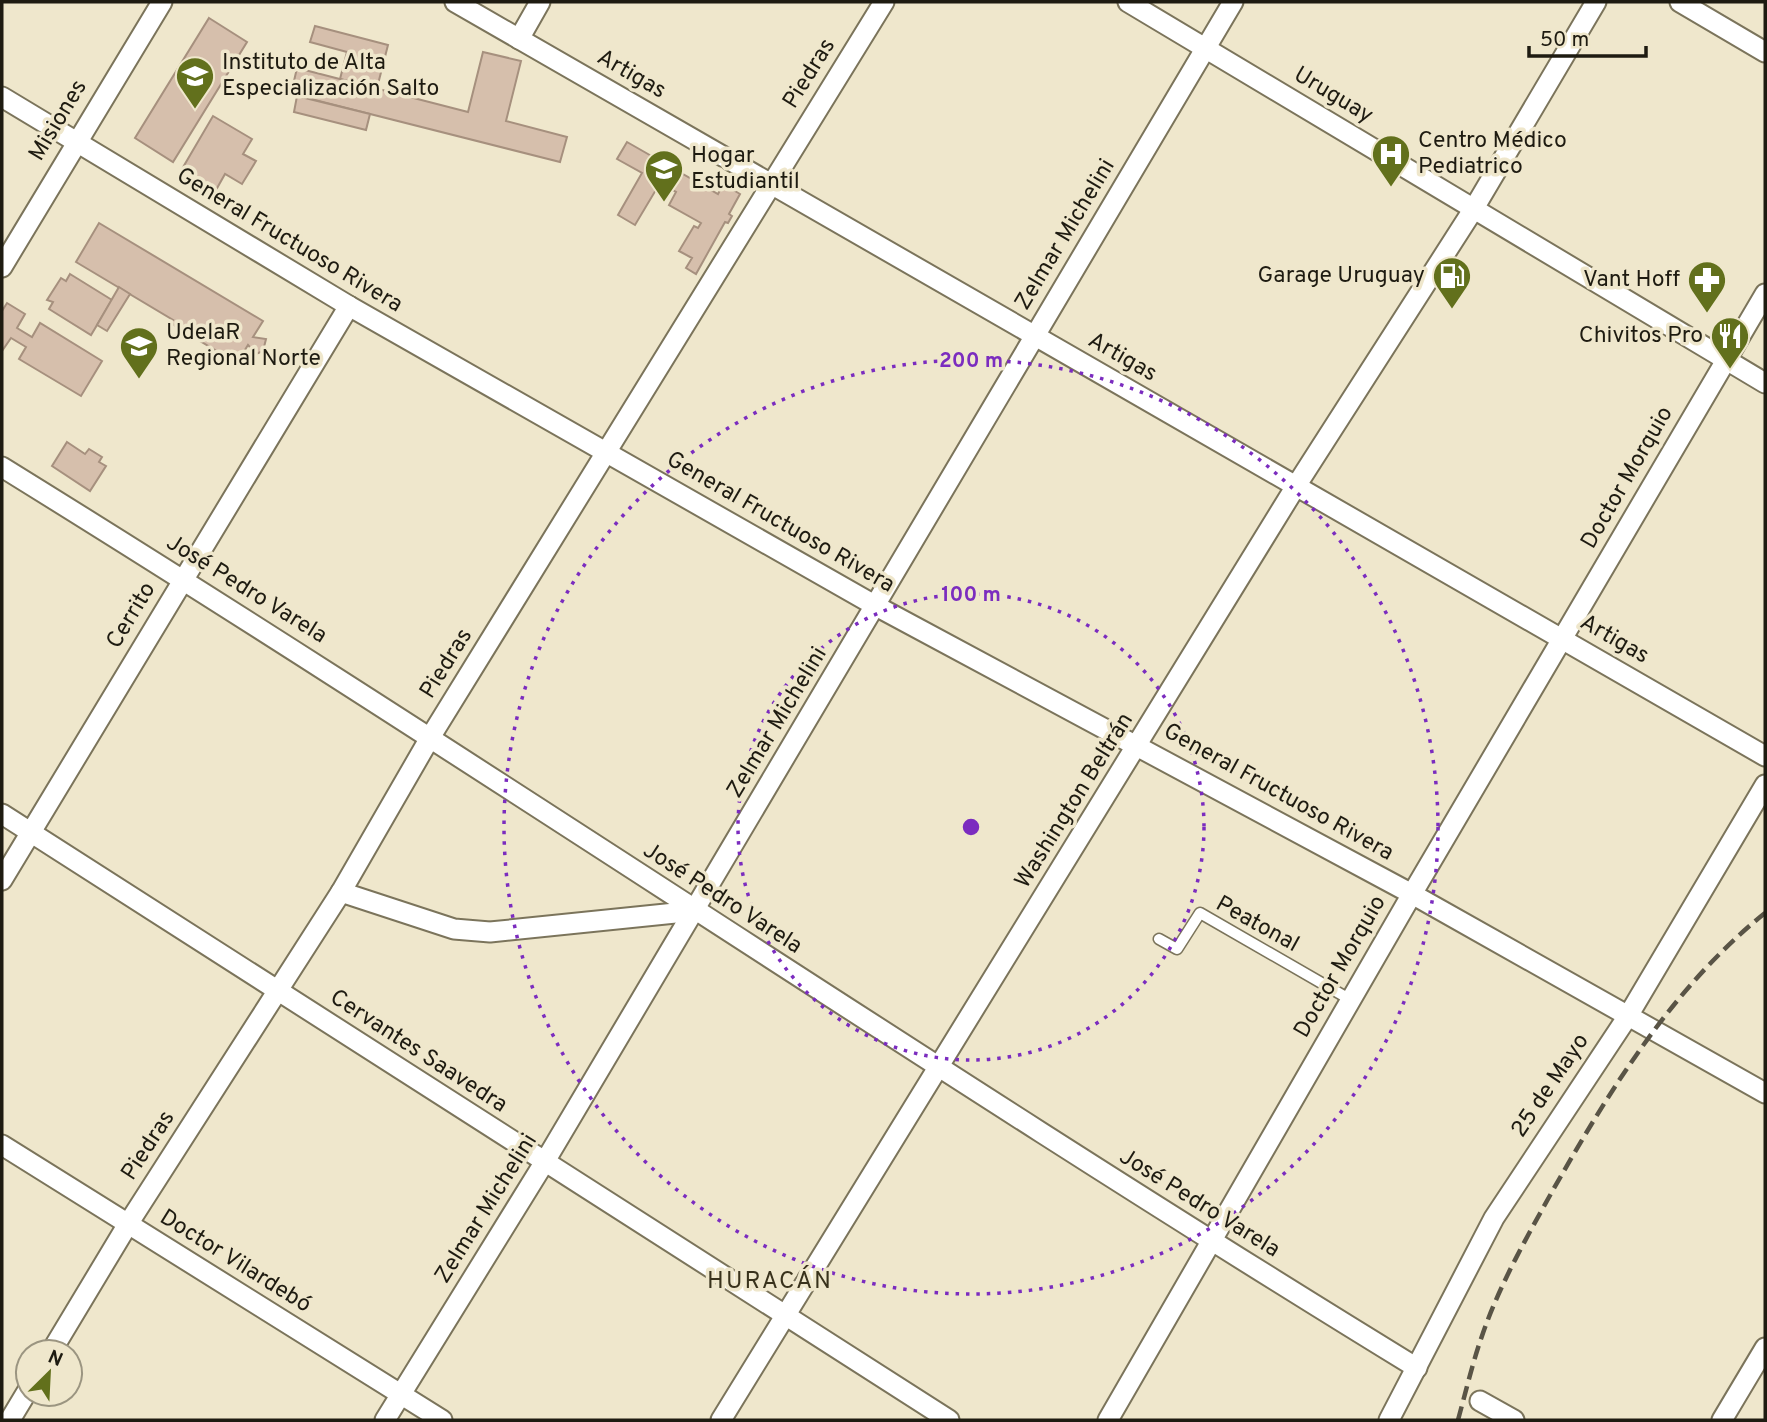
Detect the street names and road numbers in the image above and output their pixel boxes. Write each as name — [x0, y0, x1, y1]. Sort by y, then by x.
street label: Piedras — [777, 33, 843, 115]
street label: Artigas — [591, 44, 671, 106]
street label: Uruguay — [1288, 61, 1378, 131]
street label: Misiones — [23, 75, 95, 167]
street label: Zelmar Michelini — [1009, 154, 1123, 316]
street label: General Fructuoso Rivera — [171, 162, 407, 320]
street label: Artigas — [1082, 327, 1162, 389]
street label: Doctor Morquio — [1576, 402, 1680, 554]
street label: General Fructuoso Rivera — [661, 446, 899, 600]
street label: José Pedro Varela — [160, 529, 332, 651]
street label: Cerrito — [101, 577, 163, 655]
street label: Artigas — [1574, 609, 1654, 671]
street label: Piedras — [414, 623, 480, 705]
street label: Zelmar Michelini — [721, 642, 835, 804]
street label: Washington Beltrán — [1009, 708, 1141, 894]
street label: General Fructuoso Rivera — [1158, 718, 1398, 868]
street label: José Pedro Varela — [637, 837, 807, 961]
street label: Peatonal — [1210, 890, 1304, 960]
street label: Doctor Morquio — [1289, 891, 1393, 1043]
street label: Cervantes Saavedra — [324, 984, 512, 1120]
street label: 25 de Mayo — [1506, 1028, 1596, 1144]
street label: Piedras — [116, 1106, 182, 1186]
street label: Zelmar Michelini — [429, 1129, 545, 1289]
street label: José Pedro Varela — [1113, 1143, 1285, 1265]
street label: Doctor Vilardebó — [154, 1204, 316, 1320]

